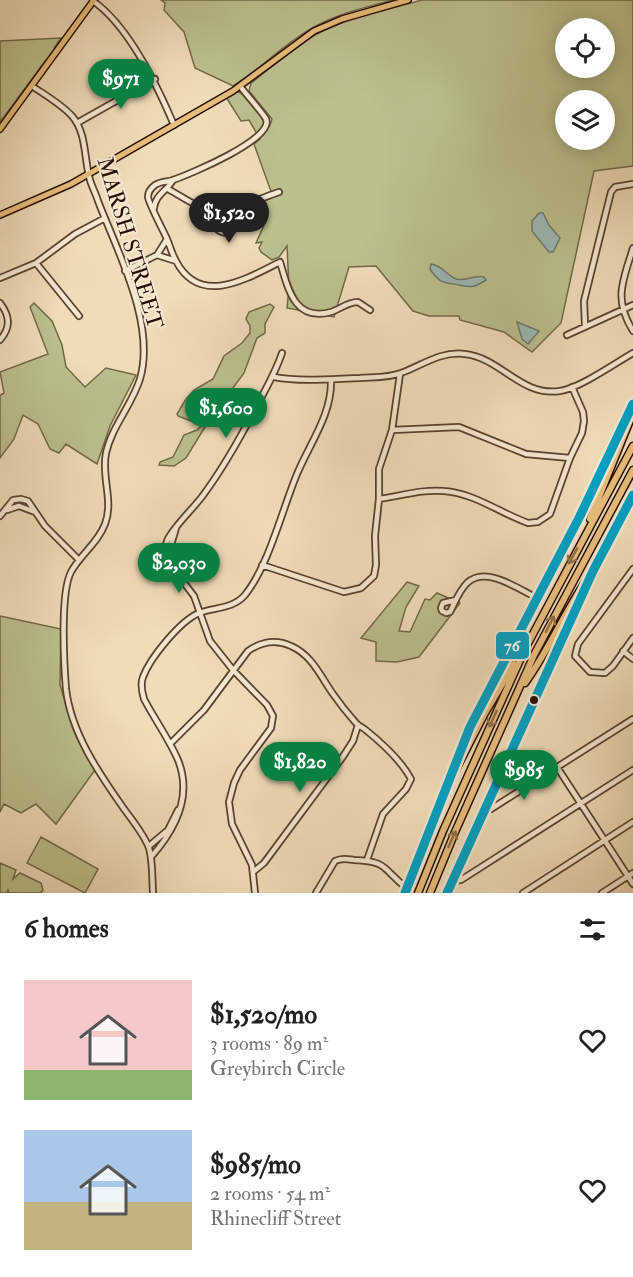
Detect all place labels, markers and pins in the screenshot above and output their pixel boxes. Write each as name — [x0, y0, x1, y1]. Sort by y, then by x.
pin: $971 — [85, 59, 157, 110]
pin: $1,520 — [180, 193, 278, 244]
pin: $1,600 — [177, 388, 275, 439]
pin: $2,030 — [130, 543, 228, 594]
unlabelled marker — [528, 694, 540, 706]
pin: $1,820 — [251, 742, 349, 793]
pin: $985 — [488, 750, 560, 801]

